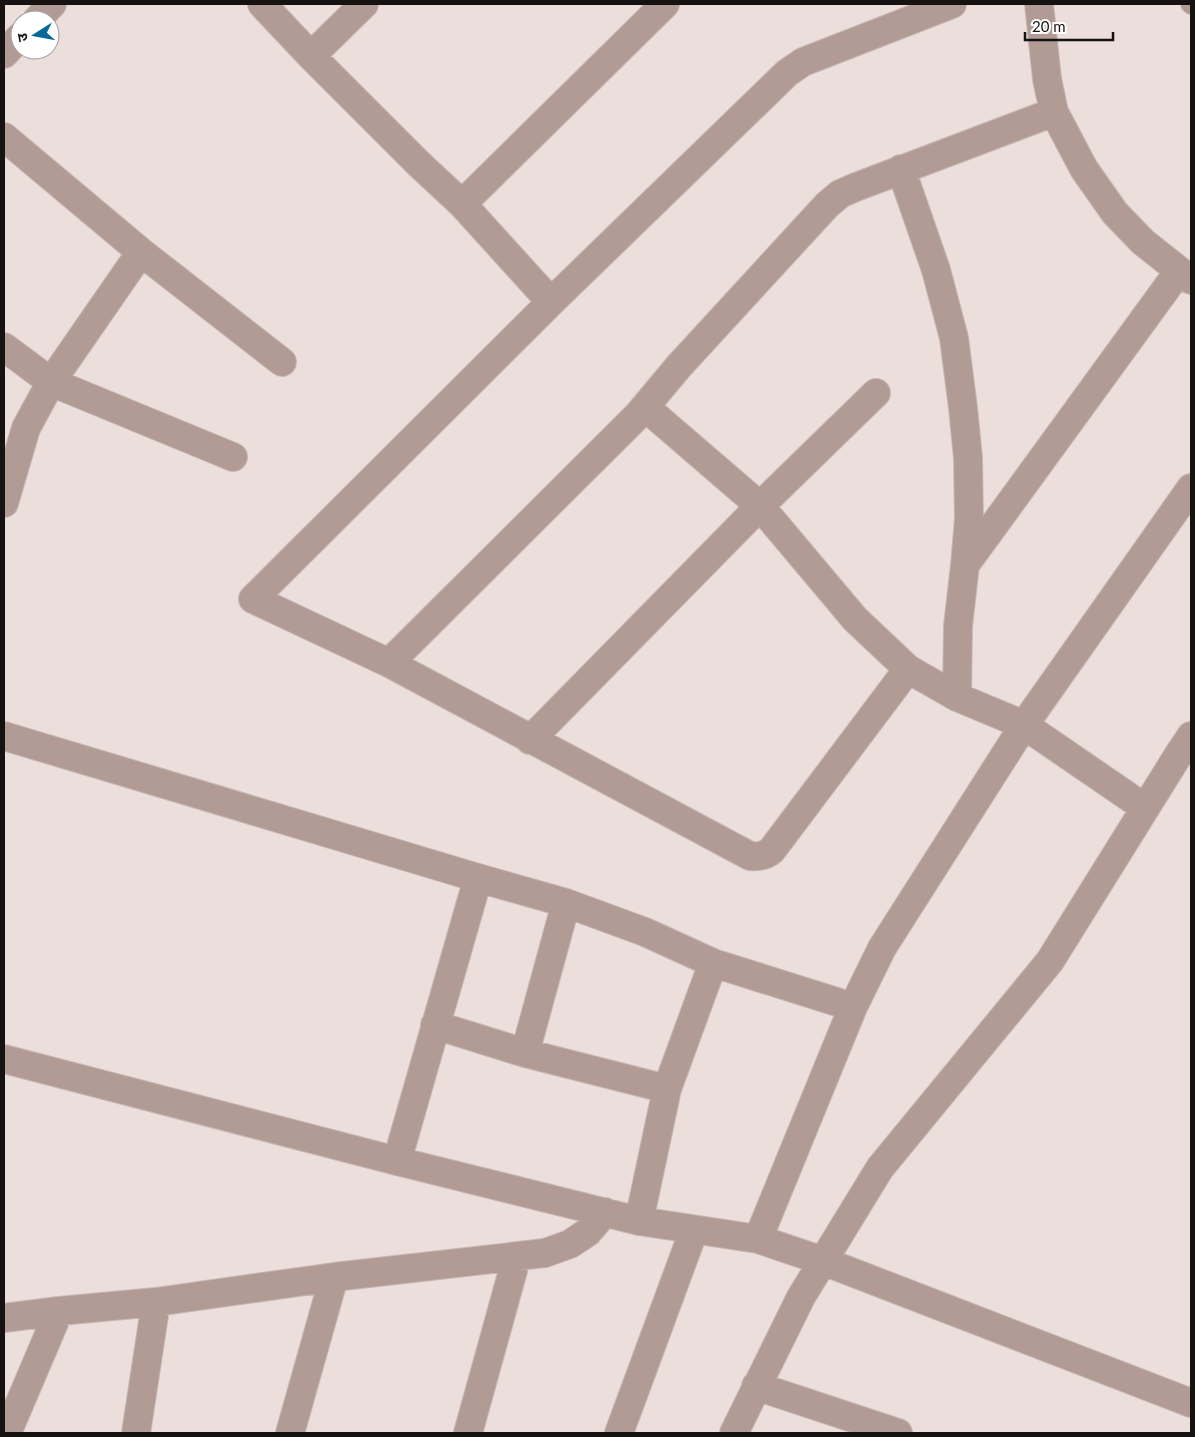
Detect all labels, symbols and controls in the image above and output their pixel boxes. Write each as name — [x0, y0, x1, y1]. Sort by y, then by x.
north arrow — [10, 10, 60, 60]
scale bar — [1025, 10, 1112, 42]
text: 20 m — [1032, 17, 1066, 35]
text: उ — [12, 31, 31, 43]

